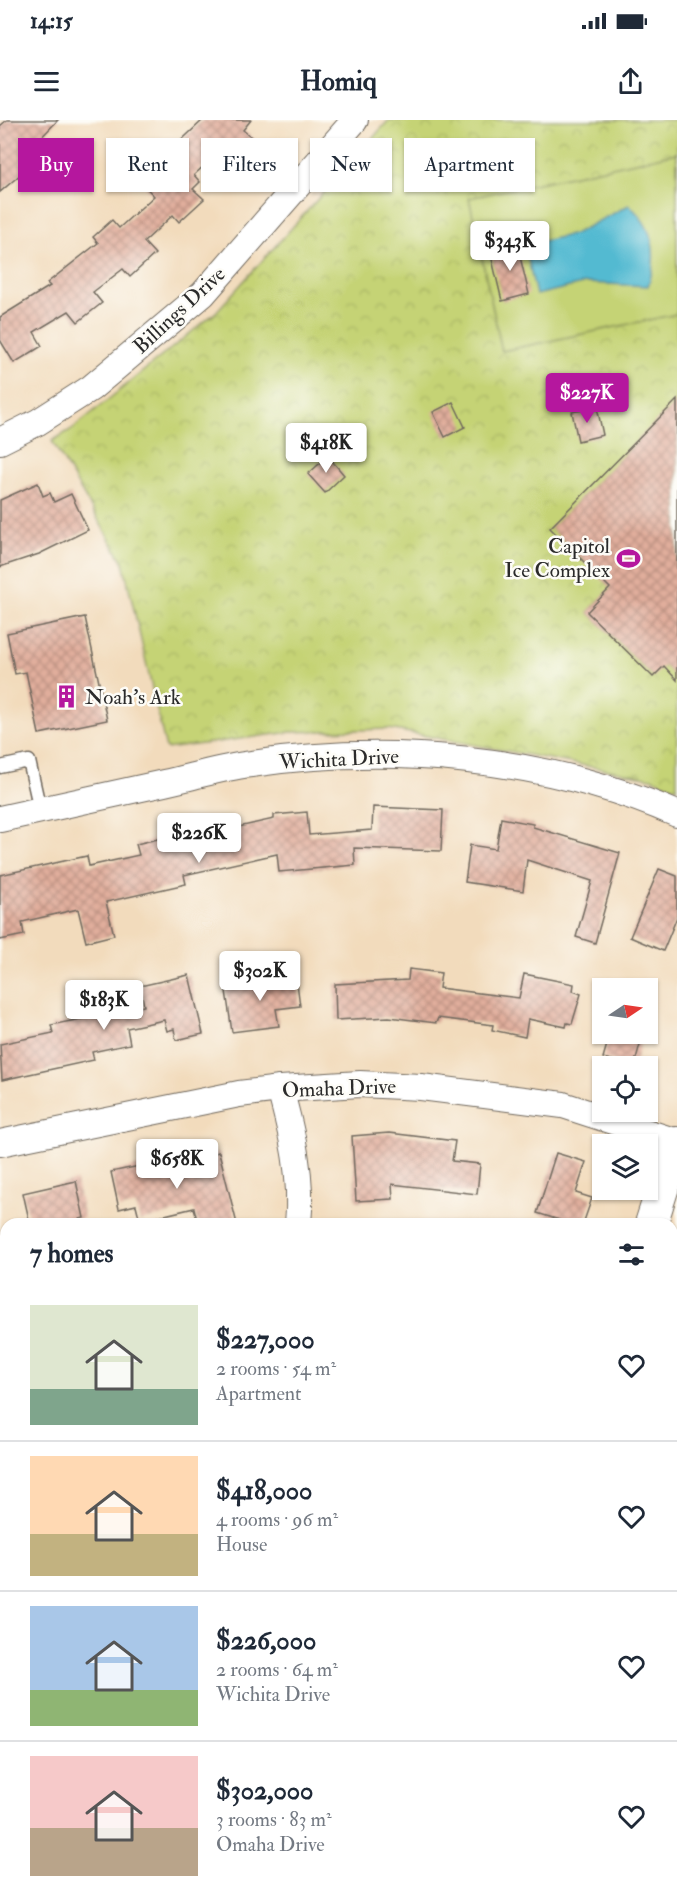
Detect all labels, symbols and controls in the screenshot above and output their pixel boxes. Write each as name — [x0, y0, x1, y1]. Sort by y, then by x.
text: 14:15 — [30, 7, 73, 35]
icon: menu — [30, 65, 63, 98]
text: Homiq — [300, 65, 377, 98]
icon: share — [614, 65, 647, 98]
chip: Buy — [18, 138, 94, 192]
chip: Rent — [106, 138, 189, 192]
chip: Filters — [201, 138, 298, 192]
chip: New — [310, 138, 392, 192]
chip: Apartment — [404, 138, 535, 192]
pin: $343K — [468, 221, 552, 272]
text: $343K — [484, 228, 536, 253]
street label: Billings Drive — [128, 261, 231, 360]
pin: $227K — [545, 373, 629, 424]
text: $227K — [560, 380, 614, 405]
pin: $418K — [284, 423, 368, 474]
text: $418K — [300, 430, 352, 455]
place label: Capitol Ice Complex — [505, 533, 611, 584]
sports icon: Capitol Ice Complex — [615, 545, 641, 571]
building icon: Noah's Ark — [54, 684, 80, 710]
place label: Noah's Ark — [85, 684, 181, 711]
street label: Wichita Drive — [278, 743, 400, 776]
pin: $226K — [157, 813, 241, 864]
text: $226K — [171, 820, 227, 845]
pin: $302K — [218, 951, 302, 1002]
text: $302K — [233, 958, 287, 983]
north arrow — [592, 978, 658, 1044]
map controls — [592, 978, 658, 1200]
pin: $183K — [62, 980, 146, 1031]
text: $183K — [79, 987, 129, 1012]
button: locate — [592, 1056, 658, 1122]
street label: Omaha Drive — [281, 1073, 397, 1104]
button: layers — [592, 1134, 658, 1200]
pin: $658K — [135, 1139, 219, 1190]
text: $658K — [150, 1146, 204, 1171]
text: 7 homes — [30, 1238, 113, 1270]
icon: filters — [615, 1238, 648, 1271]
text: $227,000 — [216, 1324, 315, 1356]
icon: home — [78, 1329, 150, 1401]
icon: heart — [615, 1349, 648, 1382]
text: 2 rooms · 54 m² — [216, 1356, 336, 1381]
text: Apartment — [216, 1381, 301, 1406]
text: $418,000 — [216, 1475, 312, 1507]
icon: home — [78, 1480, 150, 1552]
icon: heart — [615, 1500, 648, 1533]
text: 4 rooms · 96 m² — [216, 1507, 338, 1532]
text: House — [216, 1532, 267, 1557]
text: $226,000 — [216, 1625, 316, 1657]
icon: home — [78, 1630, 150, 1702]
icon: heart — [615, 1650, 648, 1683]
text: 2 rooms · 64 m² — [216, 1657, 338, 1682]
text: Wichita Drive — [216, 1682, 330, 1707]
text: $302,000 — [216, 1775, 313, 1807]
icon: home — [78, 1780, 150, 1852]
icon: heart — [615, 1800, 648, 1833]
text: 3 rooms · 83 m² — [216, 1807, 332, 1832]
text: Omaha Drive — [216, 1832, 325, 1857]

